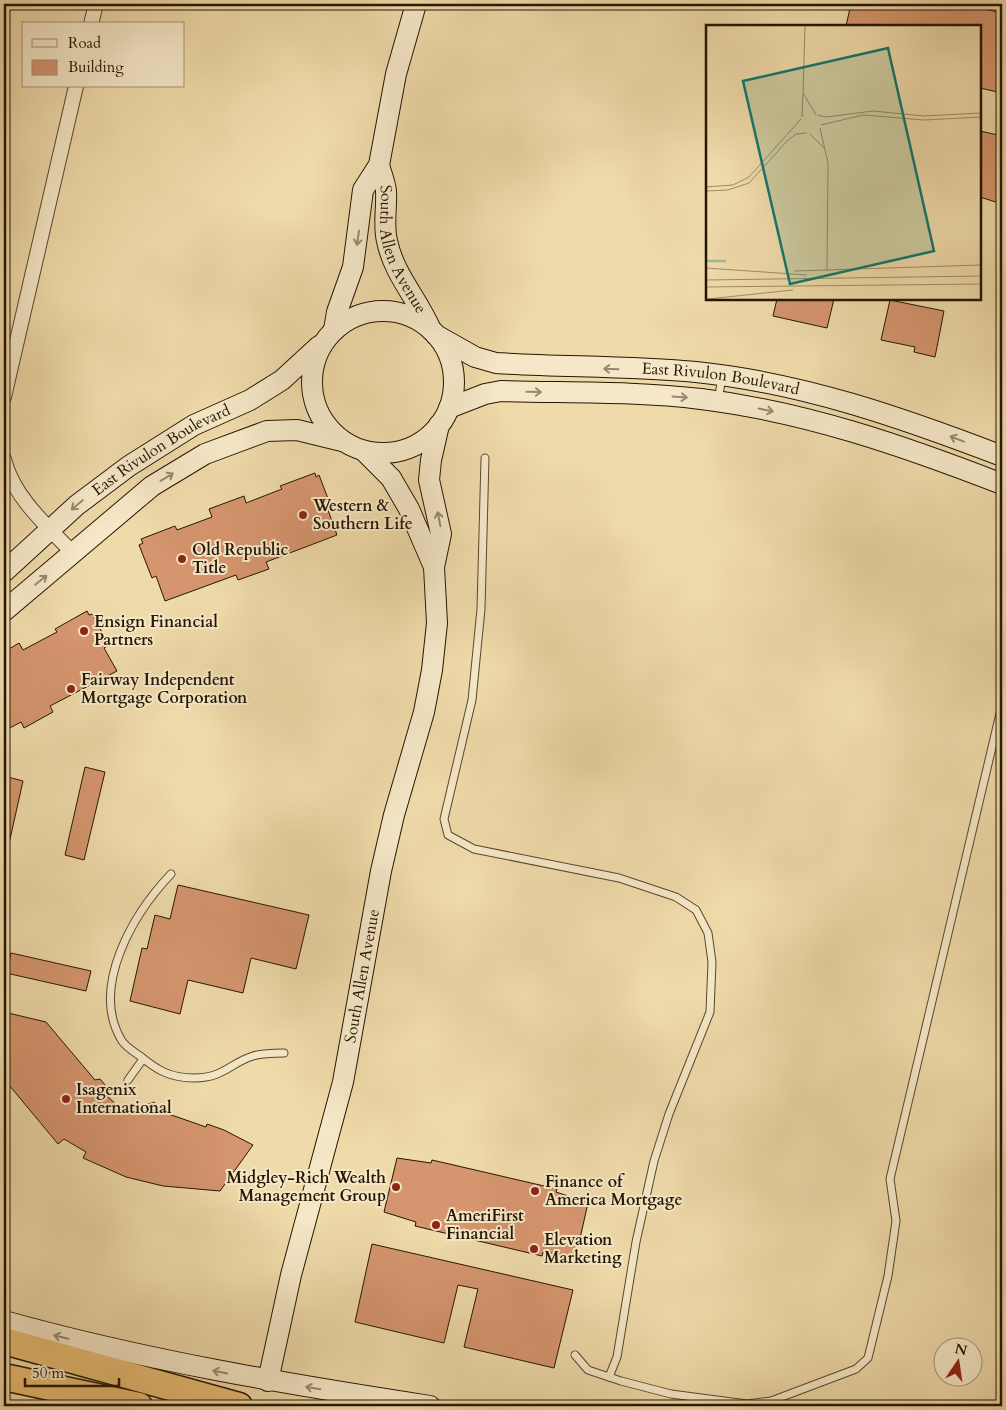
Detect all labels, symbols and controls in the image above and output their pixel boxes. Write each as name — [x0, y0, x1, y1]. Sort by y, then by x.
legend — [22, 22, 185, 88]
inset map — [706, 25, 981, 300]
text: Road — [68, 33, 101, 53]
text: Building — [68, 57, 124, 77]
street label: South Allen Avenue — [374, 184, 432, 318]
one-way arrow — [353, 230, 363, 246]
street label: East Rivulon Boulevard — [641, 357, 802, 401]
one-way arrow — [603, 364, 619, 373]
one-way arrow — [525, 387, 541, 397]
one-way arrow — [672, 392, 688, 402]
street label: East Rivulon Boulevard — [87, 399, 234, 501]
one-way arrow — [758, 405, 774, 415]
one-way arrow — [950, 433, 965, 443]
one-way arrow — [159, 472, 173, 482]
place label: Western & Southern Life — [312, 495, 413, 535]
one-way arrow — [71, 500, 84, 511]
marker: Western & Southern Life — [297, 509, 309, 521]
one-way arrow — [433, 511, 443, 527]
place label: Old Republic Title — [192, 539, 289, 579]
marker: Old Republic Title — [176, 553, 188, 565]
one-way arrow — [35, 574, 48, 586]
place label: Ensign Financial Partners — [94, 611, 218, 651]
marker: Ensign Financial Partners — [78, 625, 90, 637]
place label: Fairway Independent Mortgage Corporation — [81, 669, 248, 709]
marker: Fairway Independent Mortgage Corporation — [65, 683, 77, 695]
street label: South Allen Avenue — [339, 907, 385, 1045]
place label: Isagenix International — [76, 1079, 172, 1119]
marker: Isagenix International — [60, 1093, 72, 1105]
place label: Midgley-Rich Wealth Management Group — [226, 1167, 386, 1207]
place label: Finance of America Mortgage — [545, 1171, 682, 1211]
marker: Midgley-Rich Wealth Management Group — [390, 1181, 402, 1193]
marker: Finance of America Mortgage — [529, 1185, 541, 1197]
place label: AmeriFirst Financial — [446, 1205, 524, 1245]
marker: AmeriFirst Financial — [430, 1219, 442, 1231]
place label: Elevation Marketing — [544, 1229, 622, 1269]
marker: Elevation Marketing — [528, 1243, 540, 1255]
one-way arrow — [54, 1332, 70, 1341]
north arrow — [934, 1338, 984, 1388]
text: N — [953, 1339, 969, 1360]
scale bar — [25, 1355, 119, 1387]
text: 50 m — [32, 1363, 64, 1383]
one-way arrow — [212, 1367, 228, 1376]
one-way arrow — [305, 1383, 321, 1393]

